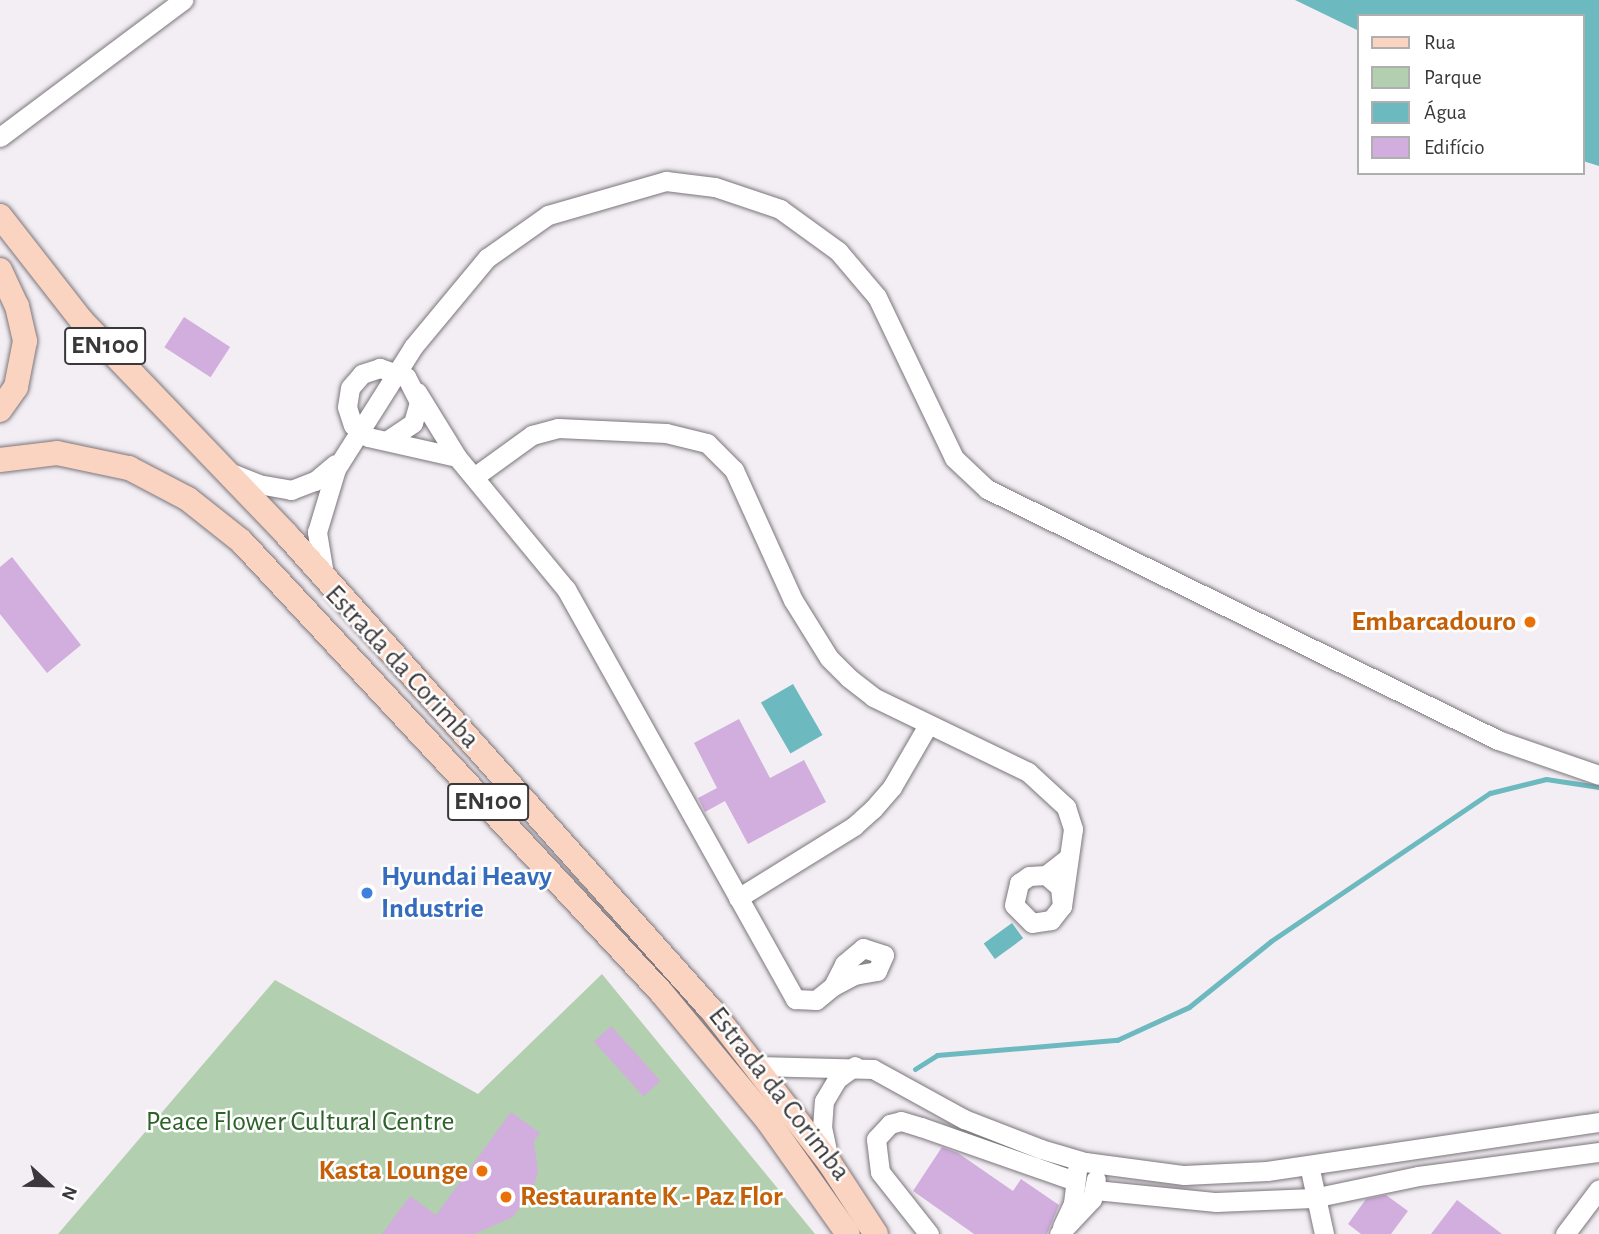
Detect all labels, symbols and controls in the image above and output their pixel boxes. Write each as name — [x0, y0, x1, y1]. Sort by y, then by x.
legend — [1358, 14, 1585, 175]
text: Rua — [1424, 32, 1456, 53]
text: Parque — [1424, 67, 1482, 88]
text: Água — [1424, 102, 1467, 123]
text: Edifício — [1424, 137, 1484, 158]
road number: EN100 — [63, 324, 147, 368]
street label: Estrada da Corimba — [318, 578, 486, 756]
place label: Embarcadouro — [1351, 605, 1516, 639]
marker: Embarcadouro — [1522, 614, 1538, 630]
road number: EN100 — [446, 780, 530, 824]
place label: Hyundai Heavy Industrie — [381, 860, 552, 926]
marker: Hyundai Heavy Industrie — [359, 885, 375, 901]
street label: Estrada da Corimba — [701, 1000, 857, 1188]
park label: Peace Flower Cultural Centre — [146, 1105, 454, 1139]
north arrow — [14, 1150, 84, 1220]
place label: Kasta Lounge — [318, 1154, 468, 1188]
marker: Kasta Lounge — [474, 1163, 490, 1179]
place label: Restaurante K - Paz Flor — [520, 1180, 783, 1214]
text: N — [58, 1183, 80, 1203]
marker: Restaurante K - Paz Flor — [498, 1189, 514, 1205]

